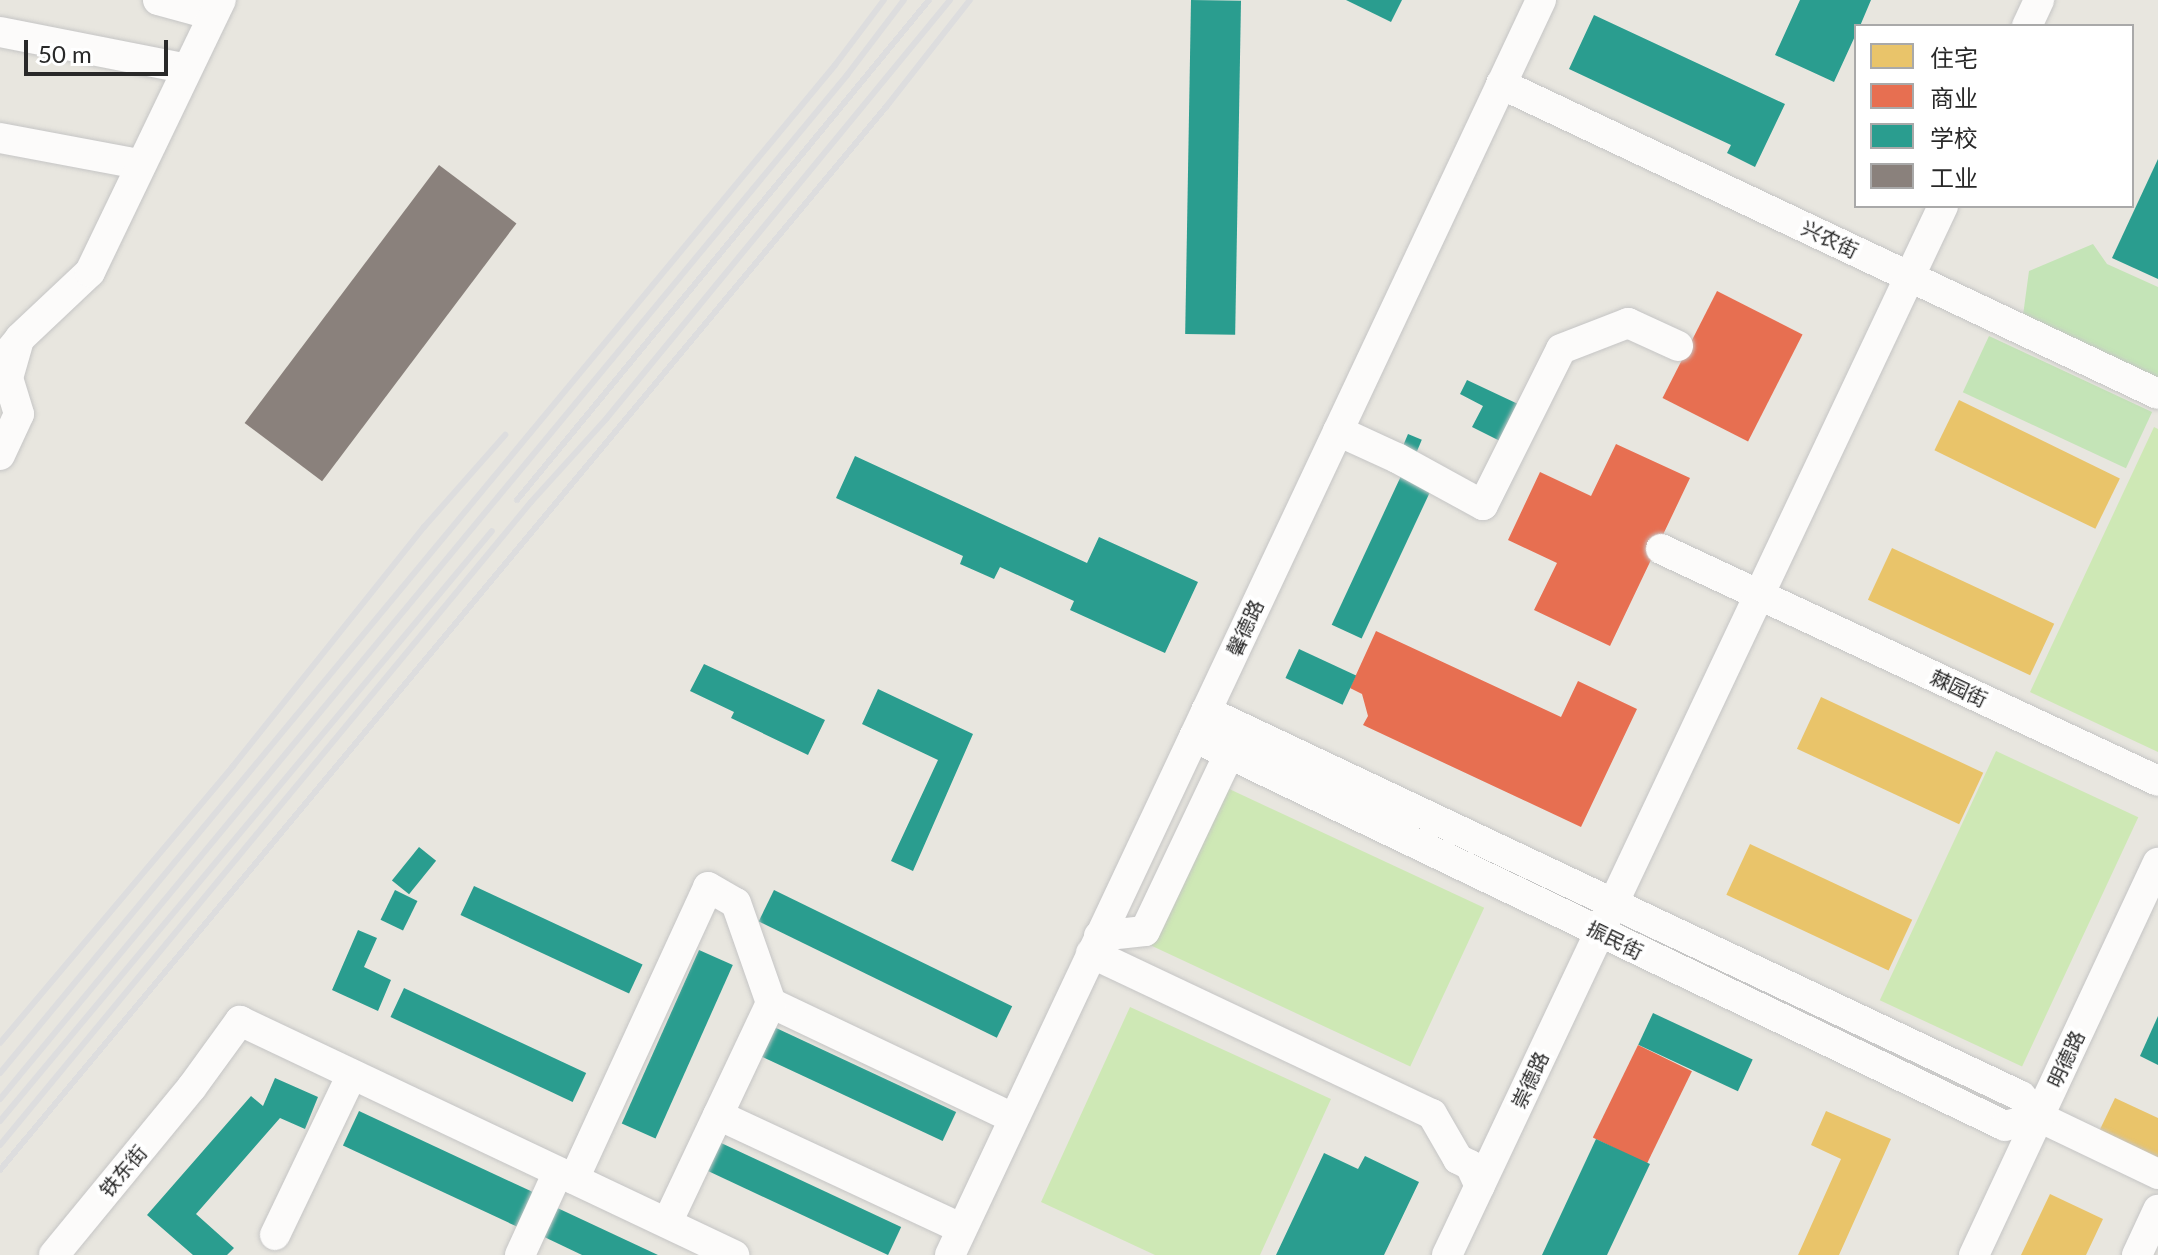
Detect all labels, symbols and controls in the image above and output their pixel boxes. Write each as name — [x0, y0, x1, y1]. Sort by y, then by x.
scale bar — [28, 24, 172, 74]
legend — [1854, 24, 2134, 208]
text: 50 m — [38, 39, 92, 68]
text: 住宅 — [1930, 43, 1978, 72]
text: 商业 — [1930, 83, 1978, 112]
text: 学校 — [1930, 123, 1978, 152]
text: 工业 — [1930, 163, 1978, 192]
street label: 兴农街 — [1798, 215, 1862, 263]
street label: 馨德路 — [1221, 596, 1269, 660]
street label: 棘园街 — [1927, 664, 1991, 712]
street label: 振民街 — [1583, 916, 1647, 964]
street label: 明德路 — [2042, 1027, 2090, 1091]
street label: 崇德路 — [1506, 1048, 1554, 1112]
street label: 铁东街 — [95, 1140, 151, 1202]

